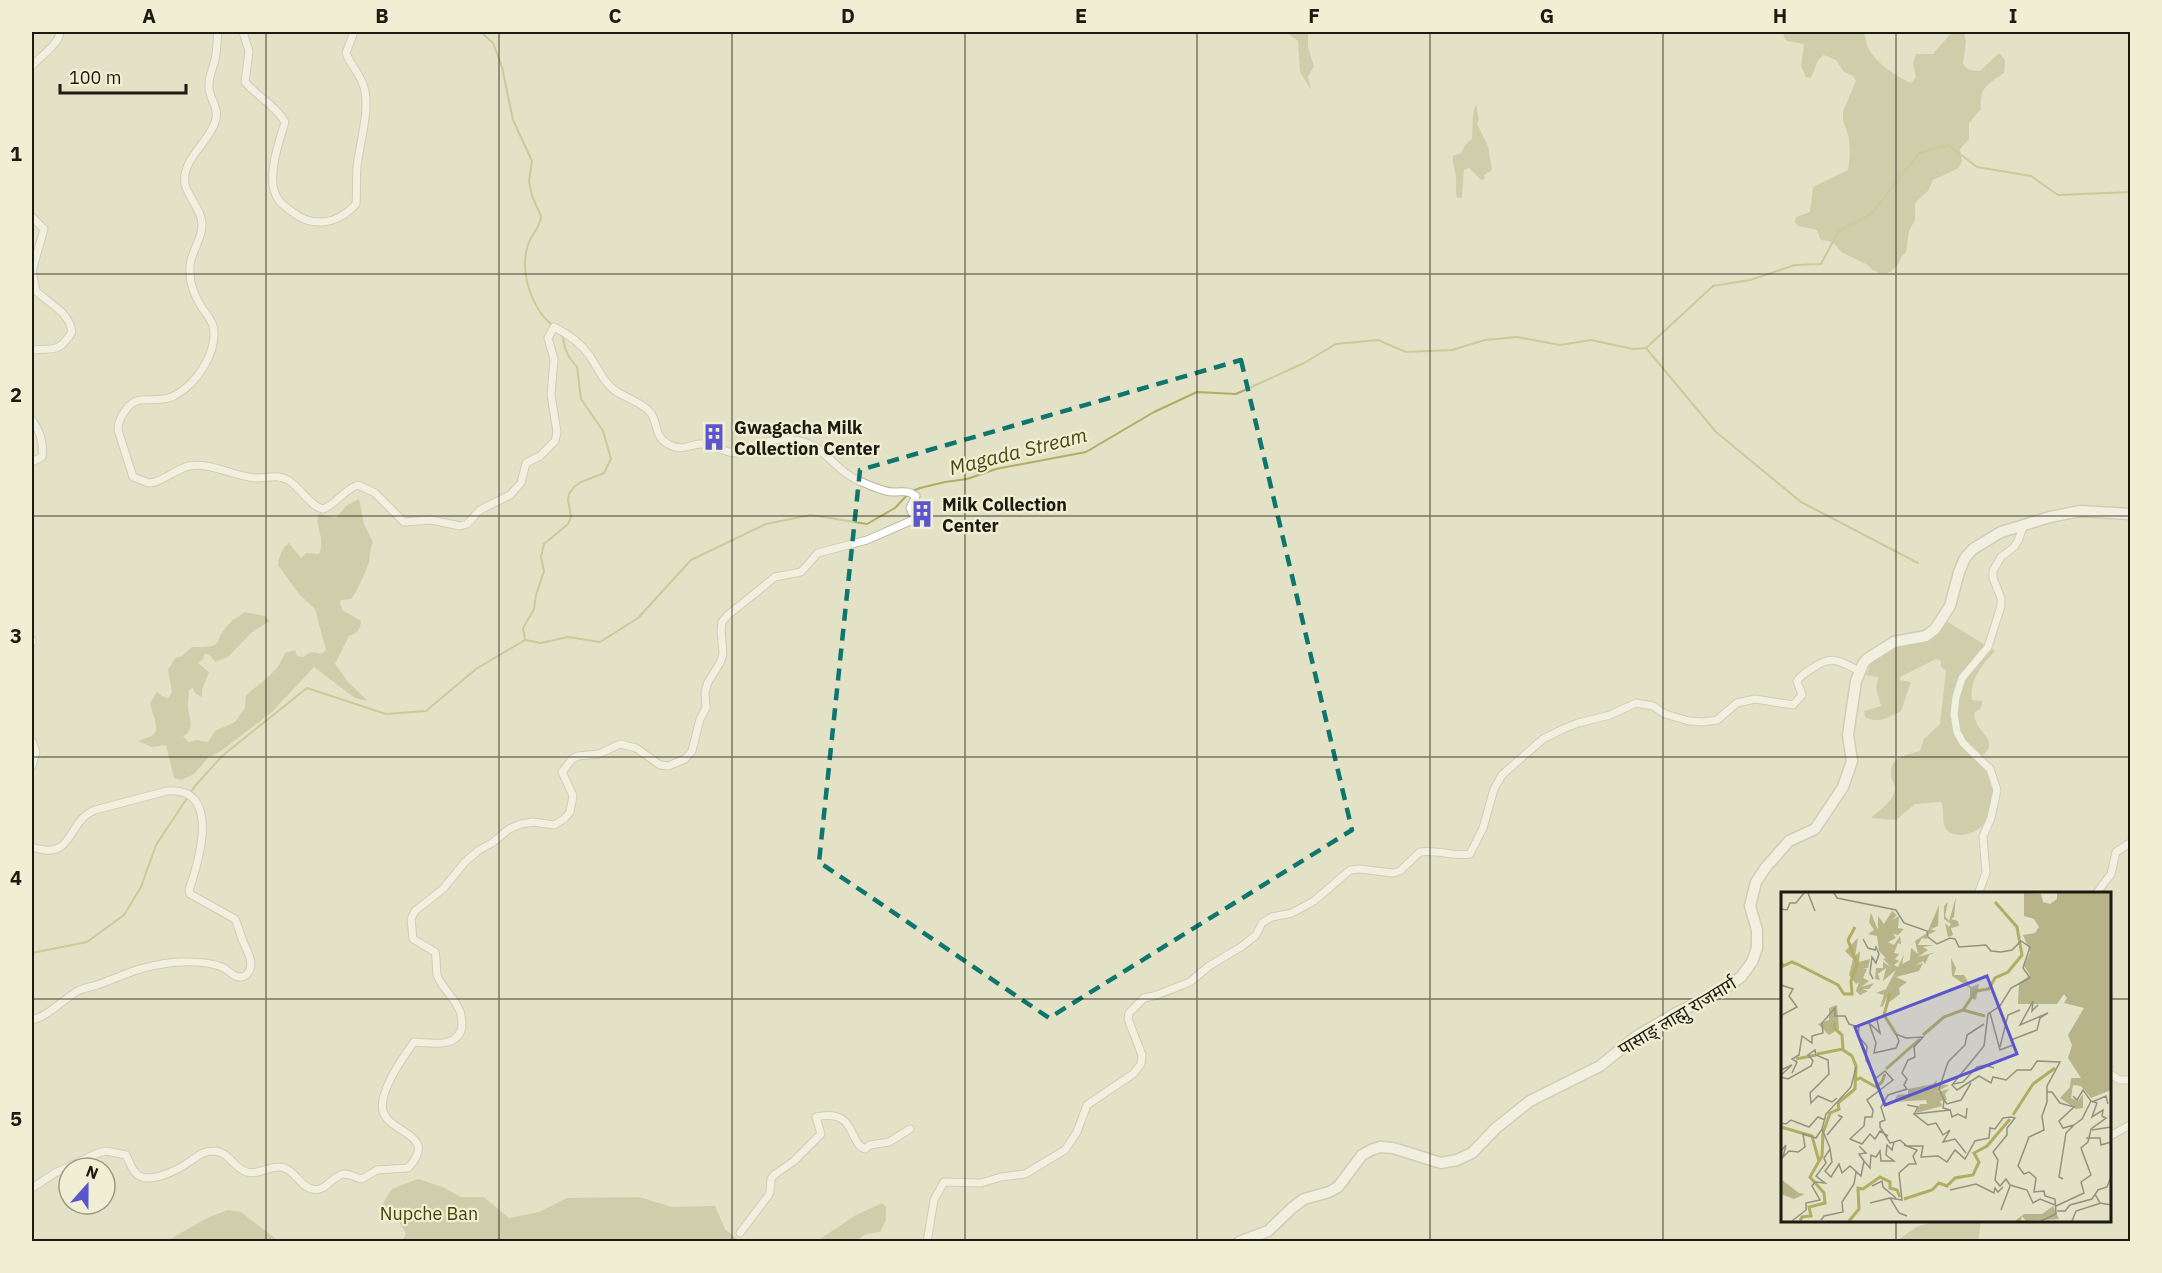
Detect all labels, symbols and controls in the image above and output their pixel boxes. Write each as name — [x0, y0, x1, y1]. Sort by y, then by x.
text: A — [142, 2, 156, 29]
text: B — [375, 2, 389, 29]
text: C — [608, 2, 622, 29]
text: D — [841, 2, 855, 29]
text: E — [1075, 2, 1087, 29]
text: F — [1308, 2, 1320, 29]
text: G — [1540, 2, 1554, 29]
text: H — [1773, 2, 1787, 29]
text: I — [2009, 2, 2017, 29]
scale bar — [60, 57, 186, 95]
text: 100 m — [69, 66, 121, 89]
text: 1 — [10, 140, 22, 167]
text: 2 — [10, 381, 22, 408]
place label: Gwagacha Milk Collection Center — [734, 416, 880, 460]
water label: Magada Stream — [946, 421, 1090, 481]
building icon: Gwagacha Milk Collection Center — [699, 422, 729, 452]
place label: Milk Collection Center — [942, 493, 1067, 537]
building icon: Milk Collection Center — [907, 499, 937, 529]
text: 3 — [10, 622, 22, 649]
text: 4 — [10, 864, 22, 891]
inset map — [1781, 892, 2111, 1222]
street label: पासाङ् लाह्मु राजमार्ग — [1614, 971, 1743, 1063]
text: 5 — [10, 1105, 22, 1132]
north arrow — [57, 1156, 117, 1216]
text: N — [83, 1161, 101, 1183]
park label: Nupche Ban — [380, 1202, 478, 1225]

